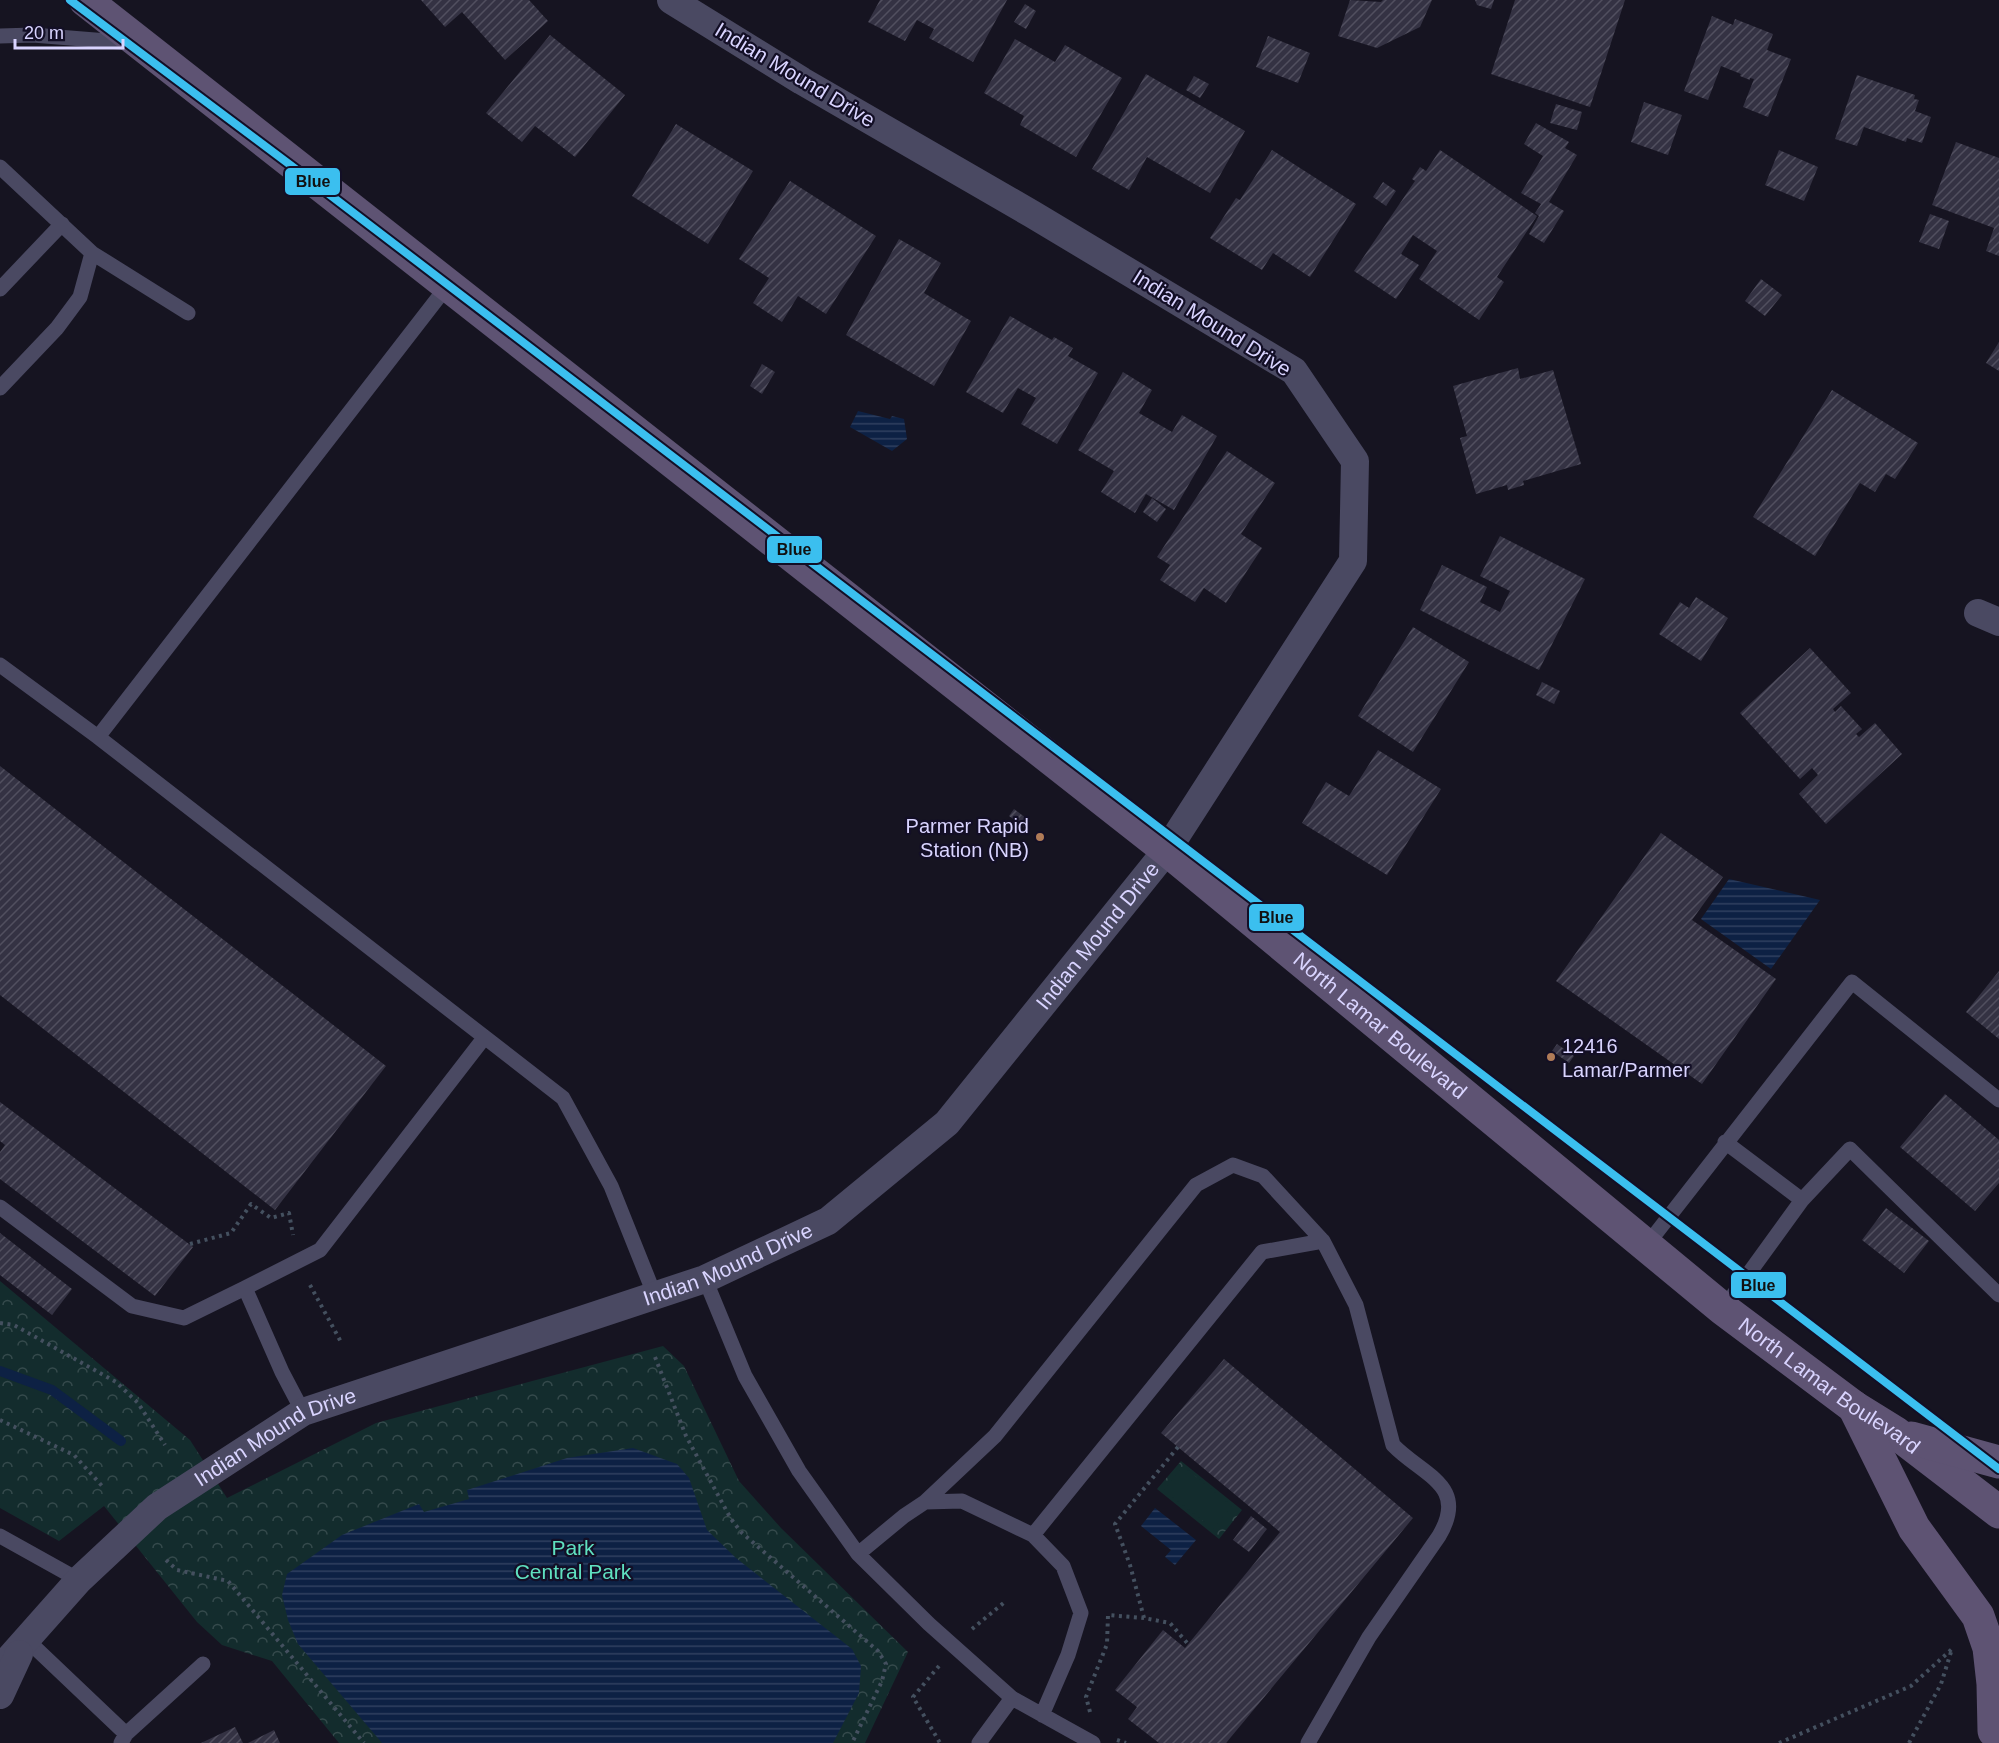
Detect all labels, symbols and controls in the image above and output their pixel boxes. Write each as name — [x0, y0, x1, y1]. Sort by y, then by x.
scale bar — [15, 12, 123, 50]
street label: Indian Mound Drive — [711, 18, 879, 131]
text: 20 m — [24, 23, 64, 43]
line badge: Blue — [284, 167, 341, 196]
text: Blue — [296, 173, 330, 190]
street label: Indian Mound Drive — [1129, 265, 1296, 381]
line badge: Blue — [766, 535, 823, 564]
text: Blue — [777, 541, 811, 558]
place label: Parmer Rapid Station (NB) — [906, 815, 1029, 861]
marker: Parmer Rapid Station (NB) — [1034, 831, 1046, 843]
street label: Indian Mound Drive — [1031, 857, 1164, 1014]
line badge: Blue — [1248, 903, 1305, 932]
text: Blue — [1259, 909, 1293, 926]
street label: North Lamar Boulevard — [1289, 947, 1471, 1103]
place label: 12416 Lamar/Parmer — [1562, 1035, 1690, 1081]
marker: 12416 Lamar/Parmer — [1545, 1051, 1557, 1063]
street label: Indian Mound Drive — [640, 1218, 816, 1310]
line badge: Blue — [1730, 1271, 1787, 1299]
text: Blue — [1741, 1277, 1775, 1294]
street label: North Lamar Boulevard — [1734, 1313, 1924, 1458]
street label: Indian Mound Drive — [190, 1383, 359, 1491]
park label: Park Central Park — [515, 1536, 632, 1583]

